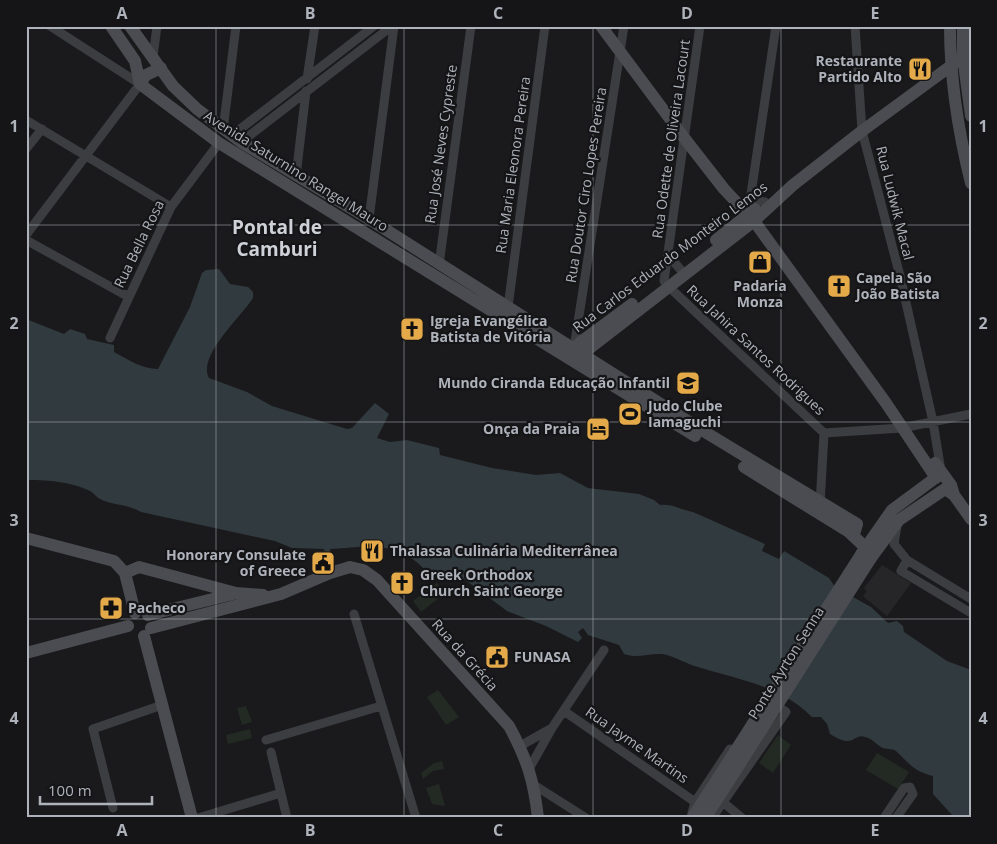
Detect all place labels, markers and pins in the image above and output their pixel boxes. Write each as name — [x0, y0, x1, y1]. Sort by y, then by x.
place label: Restaurante Partido Alto — [815, 51, 902, 86]
restaurant icon: Restaurante Partido Alto — [907, 56, 933, 82]
shop icon: Padaria Monza — [747, 249, 773, 275]
place label: Capela São João Batista — [854, 268, 940, 303]
church icon: Capela São João Batista — [826, 273, 852, 299]
place label: Padaria Monza — [733, 276, 787, 311]
place label: Igreja Evangélica Batista de Vitória — [430, 311, 551, 346]
church icon: Igreja Evangélica Batista de Vitória — [399, 316, 425, 342]
school or university icon: Mundo Ciranda Educação Infantil — [675, 370, 701, 396]
place label: Mundo Ciranda Educação Infantil — [438, 373, 670, 392]
place label: Judo Clube Iamaguchi — [646, 396, 723, 431]
sports icon: Judo Clube Iamaguchi — [617, 401, 643, 427]
hotel icon: Onça da Praia — [585, 416, 611, 442]
place label: Onça da Praia — [483, 419, 580, 438]
restaurant icon: Thalassa Culinária Mediterrânea — [359, 538, 385, 564]
place label: Thalassa Culinária Mediterrânea — [390, 541, 618, 560]
place label: Honorary Consulate of Greece — [166, 545, 306, 580]
public building icon: Honorary Consulate of Greece — [310, 550, 336, 576]
place label: Greek Orthodox Church Saint George — [420, 565, 563, 600]
church icon: Greek Orthodox Church Saint George — [389, 570, 415, 596]
pharmacy icon: Pacheco — [98, 595, 124, 621]
place label: Pacheco — [128, 598, 186, 617]
public building icon: FUNASA — [484, 644, 510, 670]
place label: FUNASA — [514, 647, 571, 666]

